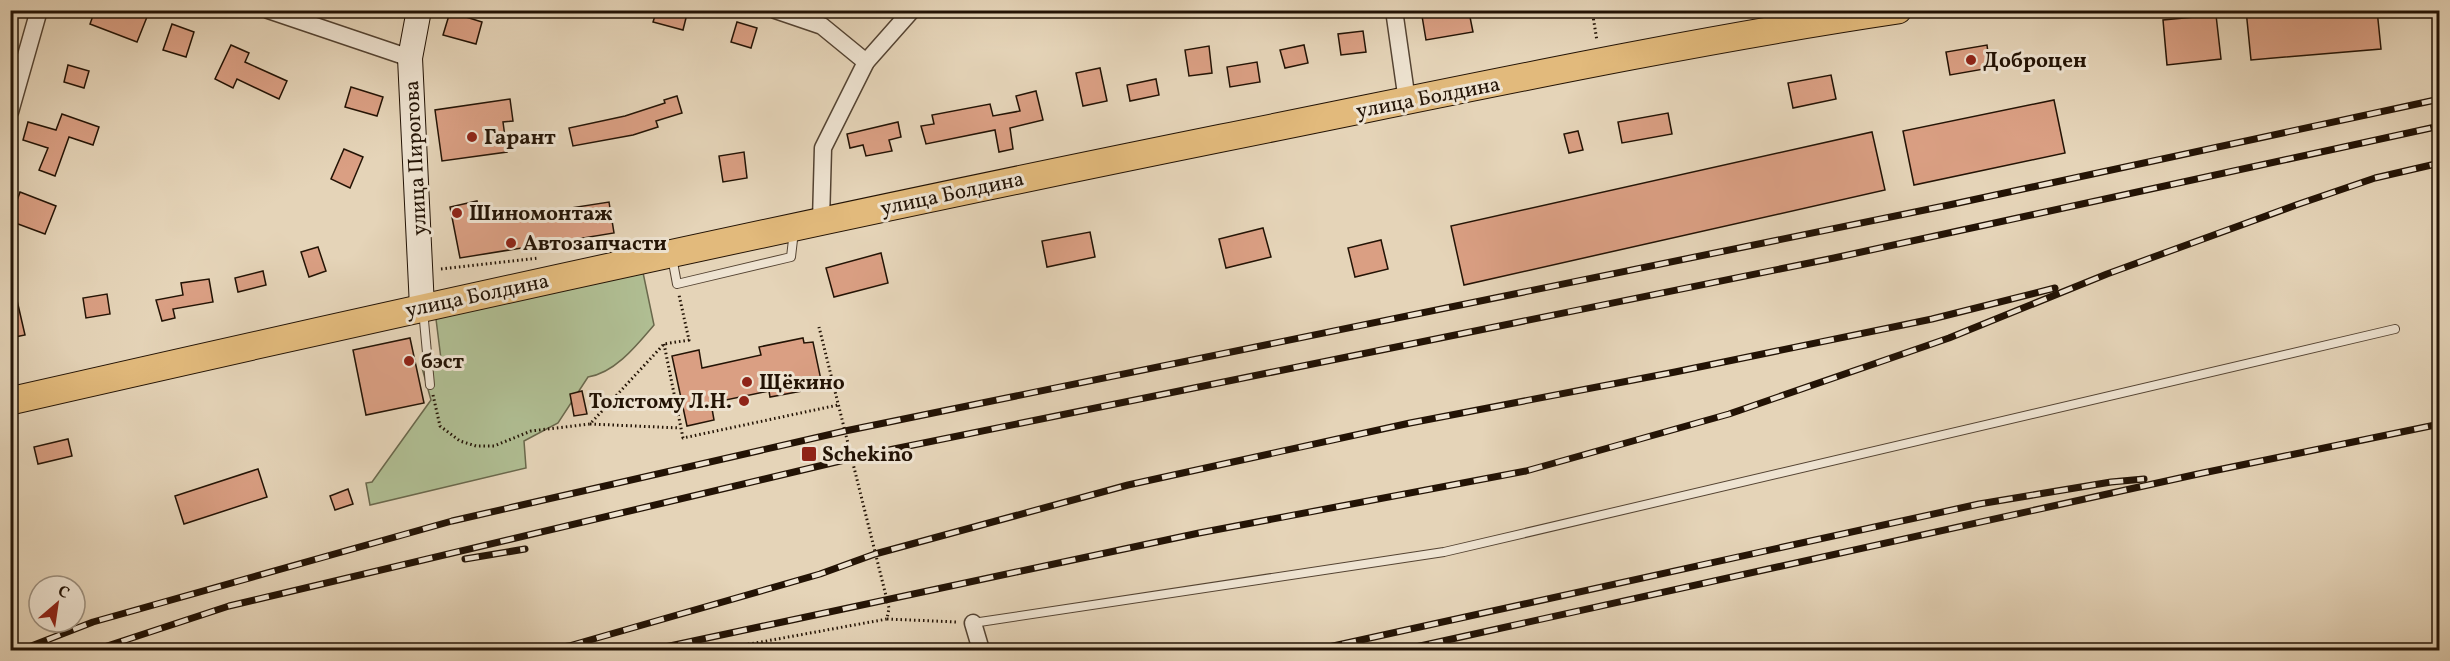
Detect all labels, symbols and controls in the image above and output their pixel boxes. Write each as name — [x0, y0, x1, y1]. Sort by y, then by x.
place label: Доброцен — [1983, 47, 2087, 76]
marker: Доброцен — [1964, 53, 1978, 67]
street label: улица Болдина — [1354, 70, 1503, 127]
street label: улица Пирогова — [398, 80, 435, 236]
place label: Гарант — [484, 124, 556, 153]
marker: Гарант — [465, 130, 479, 144]
street label: улица Болдина — [878, 165, 1027, 224]
place label: Шиномонтаж — [469, 200, 613, 229]
marker: Шиномонтаж — [450, 206, 464, 220]
place label: Автозапчасти — [523, 230, 667, 259]
marker: Автозапчасти — [504, 236, 518, 250]
street label: улица Болдина — [403, 267, 552, 326]
place label: бэст — [421, 348, 465, 377]
marker: бэст — [402, 354, 416, 368]
place label: Щёкино — [759, 369, 845, 398]
marker: Щёкино — [740, 375, 754, 389]
place label: Толстому Л.Н. — [589, 388, 732, 417]
marker: Толстому Л.Н. — [737, 394, 751, 408]
place label: Schekino — [822, 441, 913, 470]
marker: Schekino — [800, 445, 818, 463]
north arrow — [27, 574, 87, 634]
text: С — [53, 581, 73, 605]

